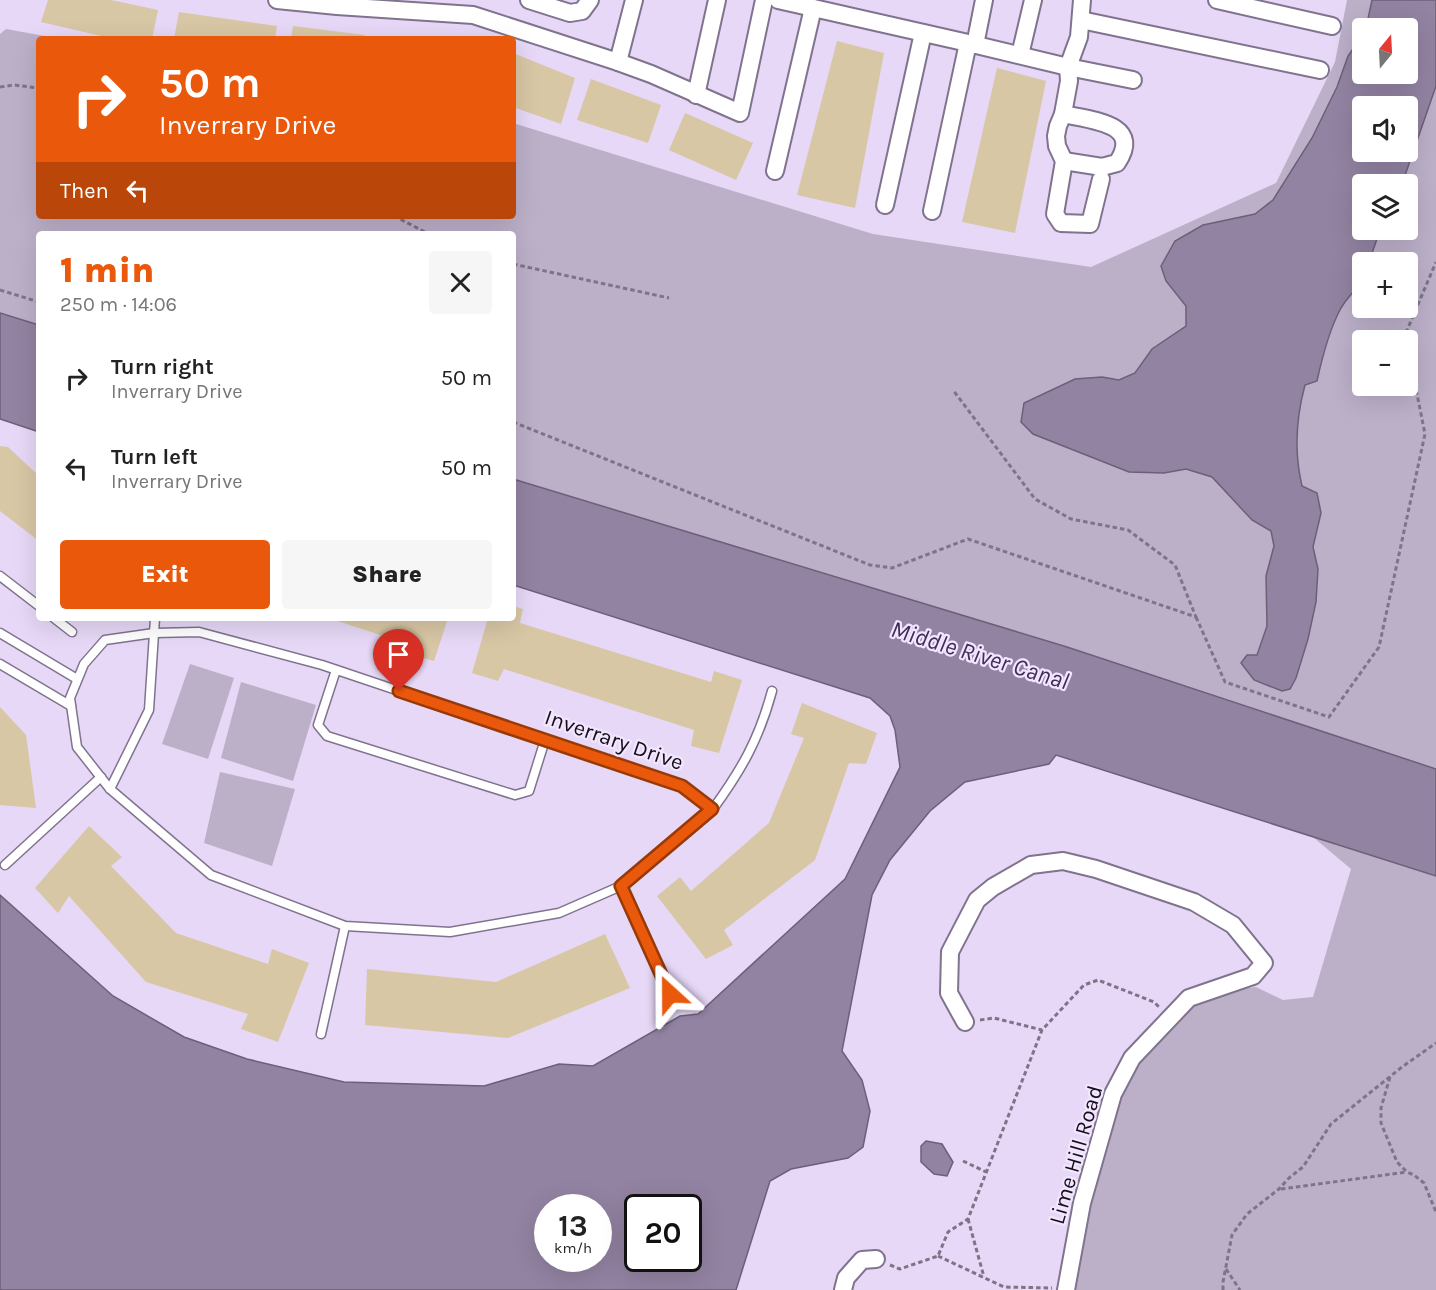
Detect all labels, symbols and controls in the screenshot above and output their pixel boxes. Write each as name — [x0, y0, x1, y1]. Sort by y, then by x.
north arrow — [1352, 18, 1418, 84]
map controls — [1352, 18, 1418, 396]
text: 50 m — [159, 58, 261, 108]
icon: right — [60, 60, 138, 138]
button: sound — [1352, 96, 1418, 162]
text: Inverrary Drive — [159, 109, 336, 141]
icon: left — [121, 174, 154, 207]
button: layers — [1352, 174, 1418, 240]
text: Then — [60, 178, 109, 204]
text: 1 min — [60, 249, 154, 291]
button: close — [429, 251, 492, 314]
button: + — [1352, 252, 1418, 318]
text: 250 m · 14:06 — [60, 293, 177, 316]
button: − — [1352, 330, 1418, 396]
text: Turn right — [111, 354, 214, 380]
icon: right — [60, 362, 93, 395]
text: 50 m — [441, 365, 492, 391]
text: Inverrary Drive — [111, 380, 242, 403]
text: Turn left — [111, 444, 198, 470]
icon: left — [60, 452, 93, 485]
text: 50 m — [441, 455, 492, 481]
text: Inverrary Drive — [111, 470, 242, 493]
button: Exit — [60, 540, 270, 609]
button: Share — [282, 540, 492, 609]
water label: Middle River Canal — [888, 615, 1072, 695]
pin — [373, 629, 424, 691]
icon: arrive — [382, 638, 415, 671]
street label: Inverrary Drive — [541, 704, 687, 776]
position arrow — [638, 962, 702, 1026]
street label: Lime Hill Road — [1044, 1082, 1108, 1228]
speed limit sign: 20 — [624, 1194, 702, 1272]
text: 13 — [558, 1208, 588, 1244]
text: km/h — [554, 1239, 592, 1257]

